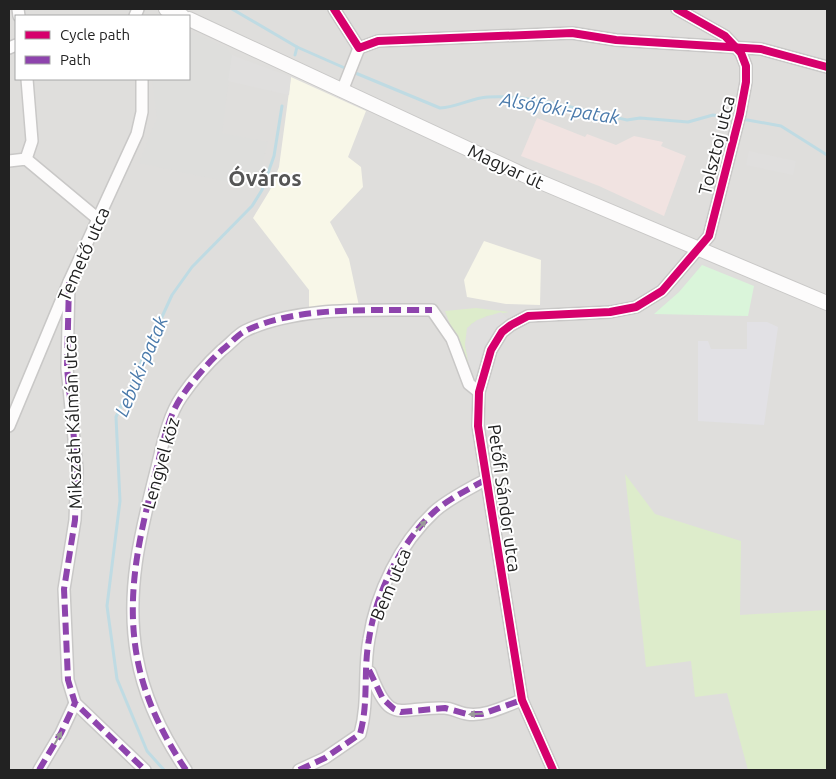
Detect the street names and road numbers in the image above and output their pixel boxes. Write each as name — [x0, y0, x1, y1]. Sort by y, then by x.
street label: Tolsztoj utca — [694, 93, 738, 197]
street label: Magyar út — [465, 140, 547, 192]
street label: Temető utca — [53, 204, 113, 304]
street label: Mikszáth Kálmán utca — [59, 334, 85, 510]
street label: Lengyel köz — [137, 415, 183, 511]
street label: Petőfi Sándor utca — [485, 423, 525, 573]
street label: Bem utca — [366, 545, 414, 623]

